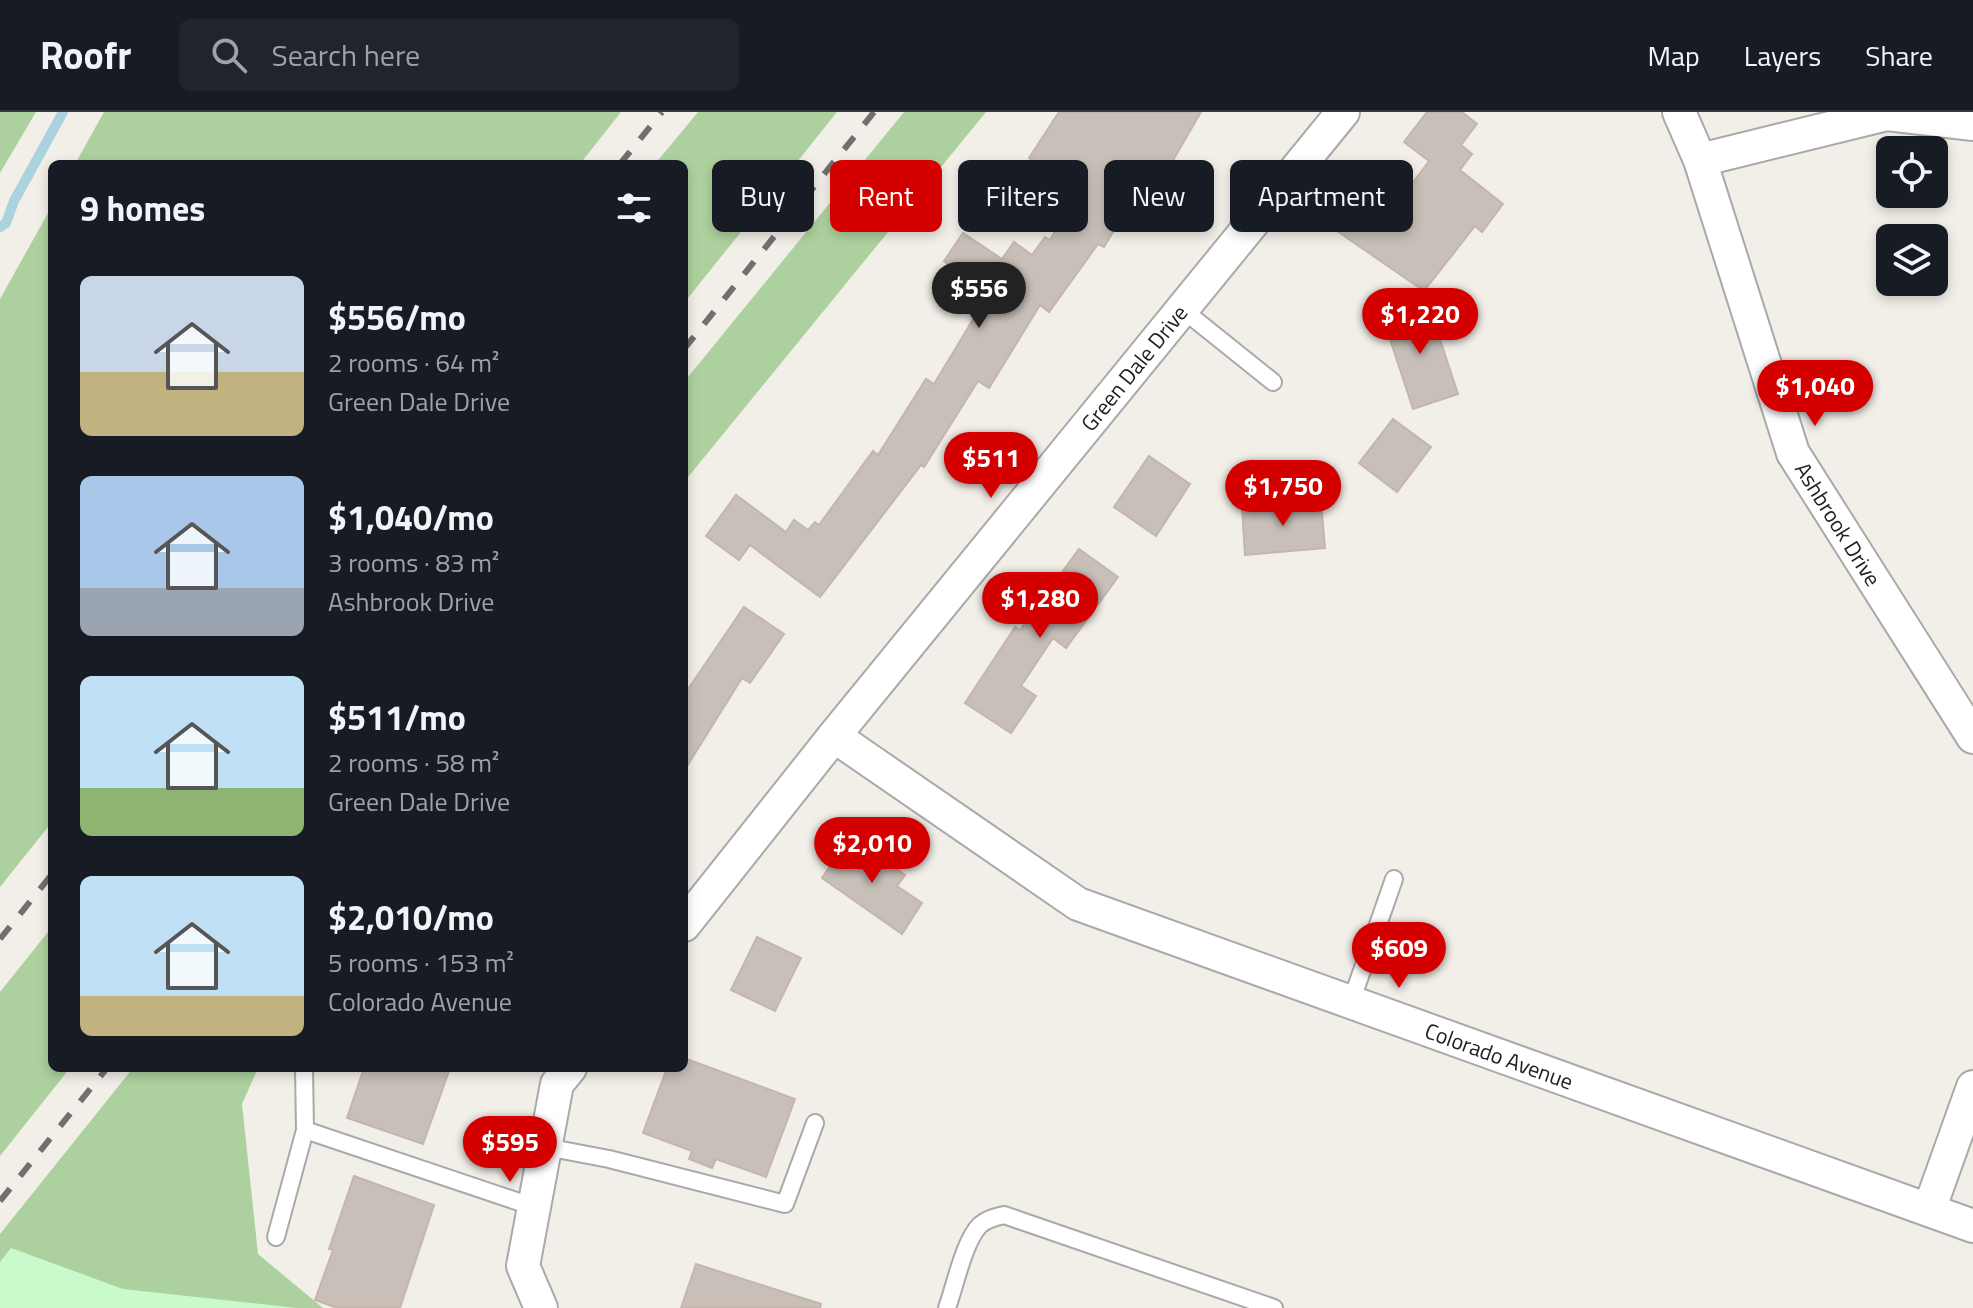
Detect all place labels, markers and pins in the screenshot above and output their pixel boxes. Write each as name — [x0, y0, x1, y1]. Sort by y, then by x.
pin: $556 — [932, 262, 1026, 330]
pin: $1,220 — [1355, 288, 1485, 356]
pin: $1,040 — [1750, 360, 1880, 428]
pin: $511 — [944, 432, 1038, 500]
pin: $1,750 — [1218, 460, 1348, 528]
pin: $1,280 — [975, 572, 1105, 640]
pin: $2,010 — [807, 817, 937, 885]
pin: $609 — [1352, 922, 1446, 990]
pin: $595 — [463, 1116, 557, 1184]

